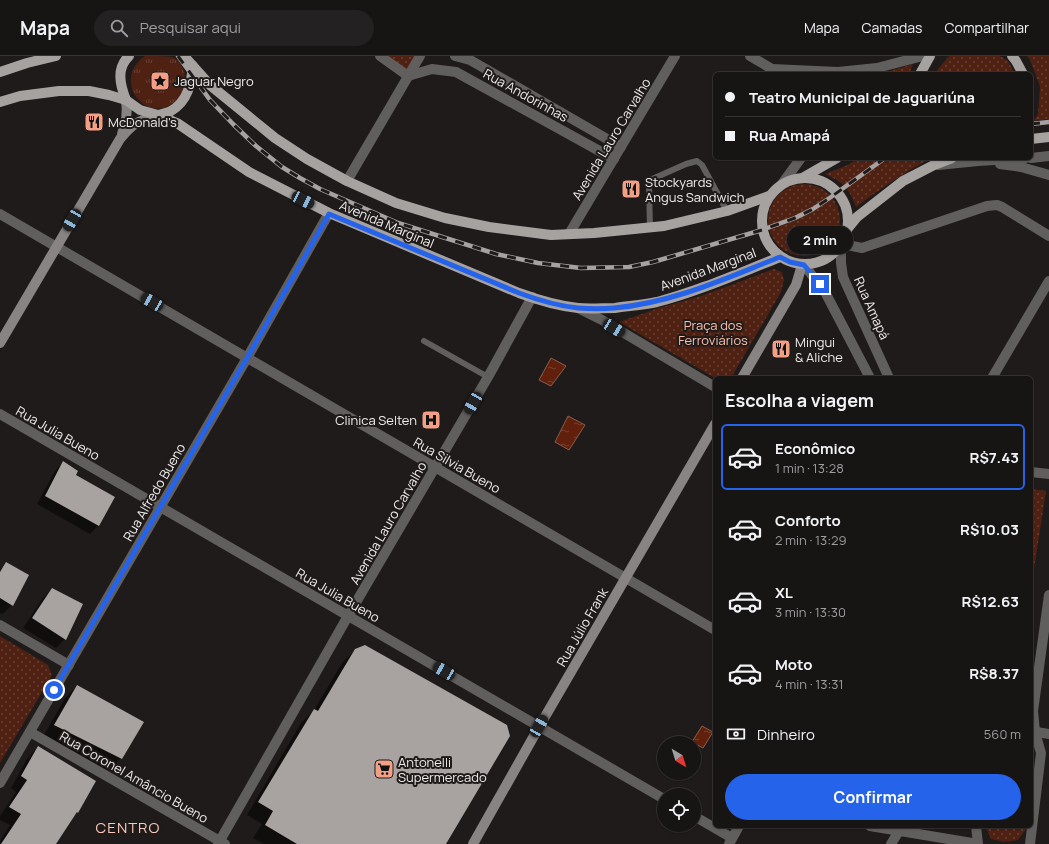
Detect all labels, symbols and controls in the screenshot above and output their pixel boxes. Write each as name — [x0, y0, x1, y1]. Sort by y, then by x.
search box — [94, 10, 374, 46]
text: Mapa — [20, 15, 70, 41]
icon: search — [108, 17, 130, 39]
text: Pesquisar aqui — [140, 17, 241, 38]
text: Mapa — [804, 18, 840, 37]
text: Camadas — [862, 18, 922, 37]
text: Compartilhar — [944, 18, 1029, 37]
street label: Rua Andorinhas — [480, 64, 572, 126]
place icon: Jaguar Negro — [149, 70, 171, 92]
place label: Jaguar Negro — [174, 72, 254, 90]
street label: Avenida Lauro Carvalho — [567, 74, 655, 203]
text: Teatro Municipal de Jaguariúna — [749, 87, 975, 108]
restaurant icon: McDonald's — [83, 111, 105, 133]
place label: McDonald's — [108, 113, 177, 131]
text: Rua Amapá — [749, 125, 830, 146]
place label: Stockyards Angus Sandwich — [645, 173, 744, 206]
restaurant icon: Stockyards Angus Sandwich — [620, 178, 642, 200]
car — [290, 189, 316, 211]
street label: Avenida Marginal — [337, 196, 437, 252]
car — [61, 207, 83, 233]
callout: 2 min — [787, 226, 853, 254]
text: 2 min — [803, 231, 837, 249]
street label: Avenida Marginal — [657, 243, 759, 295]
street label: Rua Amapá — [850, 274, 894, 342]
route end — [811, 275, 829, 293]
car — [139, 291, 165, 313]
park label: Praça dos Ferroviários — [678, 316, 748, 349]
car — [601, 317, 627, 339]
place label: Mingui & Aliche — [795, 333, 843, 366]
restaurant icon: Mingui & Aliche — [770, 338, 792, 360]
text: Escolha a viagem — [725, 388, 874, 412]
car — [462, 390, 484, 416]
street label: Rua Julia Bueno — [13, 402, 103, 464]
hospital icon: Clinica Selten — [420, 409, 442, 431]
place label: Clinica Selten — [335, 411, 417, 429]
street label: Rua Silvia Bueno — [410, 433, 504, 497]
text: Econômico — [775, 438, 855, 459]
icon: car — [727, 439, 763, 475]
street label: Rua Alfredo Bueno — [119, 440, 190, 544]
text: R$7.43 — [970, 447, 1019, 468]
street label: Avenida Lauro Carvalho — [345, 458, 431, 588]
text: 1 min · 13:28 — [775, 459, 844, 477]
text: Conforto — [775, 510, 841, 531]
icon: car — [727, 511, 763, 547]
text: R$10.03 — [960, 519, 1019, 540]
text: 2 min · 13:29 — [775, 531, 847, 549]
street label: Rua Julia Bueno — [293, 564, 383, 626]
text: XL — [775, 582, 793, 603]
icon: car — [727, 583, 763, 619]
street label: Rua Júlio Frank — [552, 584, 612, 670]
text: R$12.63 — [962, 591, 1019, 612]
text: 3 min · 13:30 — [775, 603, 846, 621]
text: Moto — [775, 654, 812, 675]
icon: car — [727, 655, 763, 691]
car — [431, 660, 457, 682]
text: R$8.37 — [969, 663, 1019, 684]
text: 4 min · 13:31 — [775, 675, 844, 693]
route start — [45, 681, 63, 699]
car — [528, 713, 550, 739]
icon: cash — [725, 723, 747, 745]
text: Dinheiro — [757, 724, 815, 745]
text: 560 m — [984, 725, 1021, 743]
street label: Rua Coronel Amâncio Bueno — [56, 727, 212, 827]
north arrow — [657, 736, 701, 780]
map controls — [657, 736, 701, 832]
place label: Antonelli Supermercado — [398, 753, 487, 786]
supermarket icon: Antonelli Supermercado — [373, 758, 395, 780]
button: Confirmar — [725, 774, 1021, 820]
button: locate — [657, 788, 701, 832]
district label: CENTRO — [96, 817, 160, 838]

